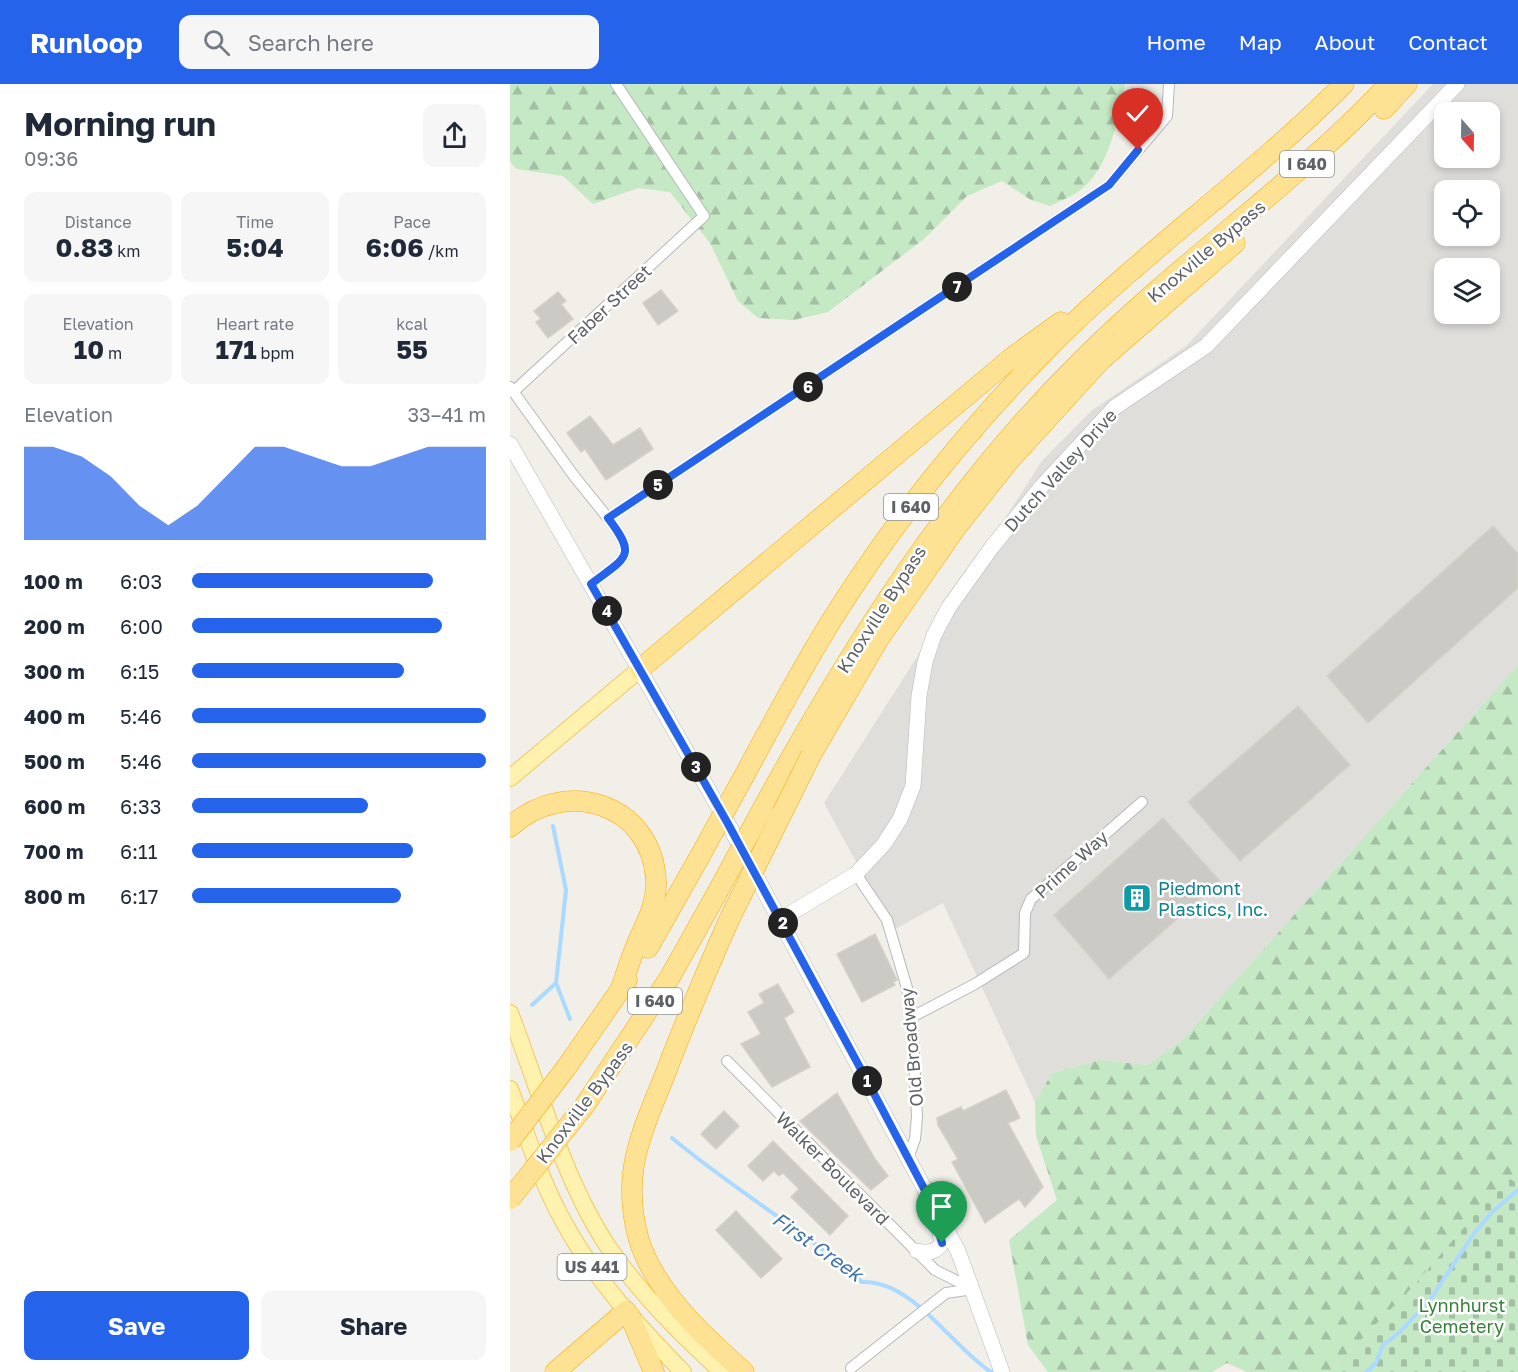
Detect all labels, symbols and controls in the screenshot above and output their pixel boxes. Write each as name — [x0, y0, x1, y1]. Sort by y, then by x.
search box — [179, 15, 599, 69]
text: Runloop — [30, 26, 143, 59]
icon: search — [200, 26, 233, 59]
text: Search here — [248, 29, 374, 56]
text: Home — [1146, 29, 1206, 55]
text: Map — [1239, 29, 1282, 55]
text: About — [1315, 29, 1375, 55]
text: Contact — [1408, 29, 1488, 55]
pin — [1112, 88, 1163, 150]
icon: check — [1121, 97, 1154, 130]
north arrow — [1434, 102, 1500, 168]
map controls — [1434, 102, 1500, 324]
text: Morning run — [24, 104, 216, 143]
button: share — [423, 104, 486, 167]
text: 09:36 — [24, 146, 78, 170]
road number: I 640 — [1280, 151, 1334, 177]
button: locate — [1434, 180, 1500, 246]
street label: Knoxville Bypass — [1142, 195, 1270, 307]
text: Distance — [64, 212, 132, 232]
text: Time — [236, 212, 274, 232]
text: Pace — [393, 212, 431, 232]
text: 0.83 — [56, 232, 113, 263]
text: 5:04 — [226, 232, 284, 263]
text: 6:06 — [365, 232, 424, 263]
text: km — [113, 241, 140, 261]
text: /km — [424, 241, 459, 261]
button: layers — [1434, 258, 1500, 324]
street label: Faber Street — [562, 260, 656, 348]
pin: 7 — [942, 272, 972, 302]
text: 7 — [953, 277, 961, 297]
text: Elevation — [62, 314, 134, 334]
text: Heart rate — [216, 314, 294, 334]
text: kcal — [396, 314, 428, 334]
text: 10 — [74, 334, 104, 365]
text: 171 — [216, 334, 257, 365]
text: 55 — [396, 334, 428, 365]
text: m — [104, 343, 122, 363]
text: bpm — [257, 343, 294, 363]
pin: 6 — [793, 372, 823, 402]
text: 6 — [803, 377, 813, 397]
text: Elevation — [24, 402, 113, 426]
text: 33–41 m — [407, 402, 486, 426]
street label: Dutch Valley Drive — [999, 404, 1121, 536]
pin: 5 — [643, 470, 673, 500]
text: 5 — [653, 475, 663, 495]
road number: I 640 — [884, 494, 938, 520]
street label: Knoxville Bypass — [832, 541, 930, 677]
text: 100 m — [24, 569, 83, 593]
text: 6:03 — [120, 569, 162, 593]
pin: 4 — [592, 596, 622, 626]
text: 4 — [602, 601, 612, 621]
text: 200 m — [24, 614, 85, 638]
text: 6:00 — [120, 614, 163, 638]
text: 300 m — [24, 659, 85, 683]
text: 6:15 — [120, 659, 159, 683]
text: 400 m — [24, 704, 85, 728]
text: 5:46 — [120, 704, 162, 728]
text: 500 m — [24, 749, 85, 773]
text: 5:46 — [120, 749, 162, 773]
pin: 3 — [681, 752, 711, 782]
text: 3 — [691, 757, 701, 777]
text: 600 m — [24, 794, 85, 818]
text: 6:33 — [120, 794, 162, 818]
street label: Prime Way — [1030, 825, 1112, 903]
text: 700 m — [24, 839, 83, 863]
text: 6:11 — [120, 839, 158, 863]
place label: Piedmont Plastics, Inc. — [1158, 877, 1268, 920]
building icon: Piedmont Plastics, Inc. — [1121, 882, 1153, 914]
text: 800 m — [24, 884, 85, 908]
text: 6:17 — [120, 884, 158, 908]
pin: 2 — [768, 908, 798, 938]
text: 2 — [778, 913, 788, 933]
street label: Old Broadway — [895, 987, 927, 1107]
road number: I 640 — [628, 988, 682, 1014]
street label: Knoxville Bypass — [531, 1036, 637, 1168]
pin: 1 — [852, 1066, 882, 1096]
text: 1 — [863, 1071, 871, 1091]
street label: Walker Boulevard — [772, 1107, 894, 1229]
pin — [916, 1181, 967, 1243]
icon: arrive — [925, 1190, 958, 1223]
water label: First Creek — [768, 1206, 870, 1287]
road number: US 441 — [558, 1254, 626, 1280]
button: Save — [24, 1291, 249, 1360]
button: Share — [261, 1291, 486, 1360]
park label: Lynnhurst Cemetery — [1419, 1294, 1505, 1337]

